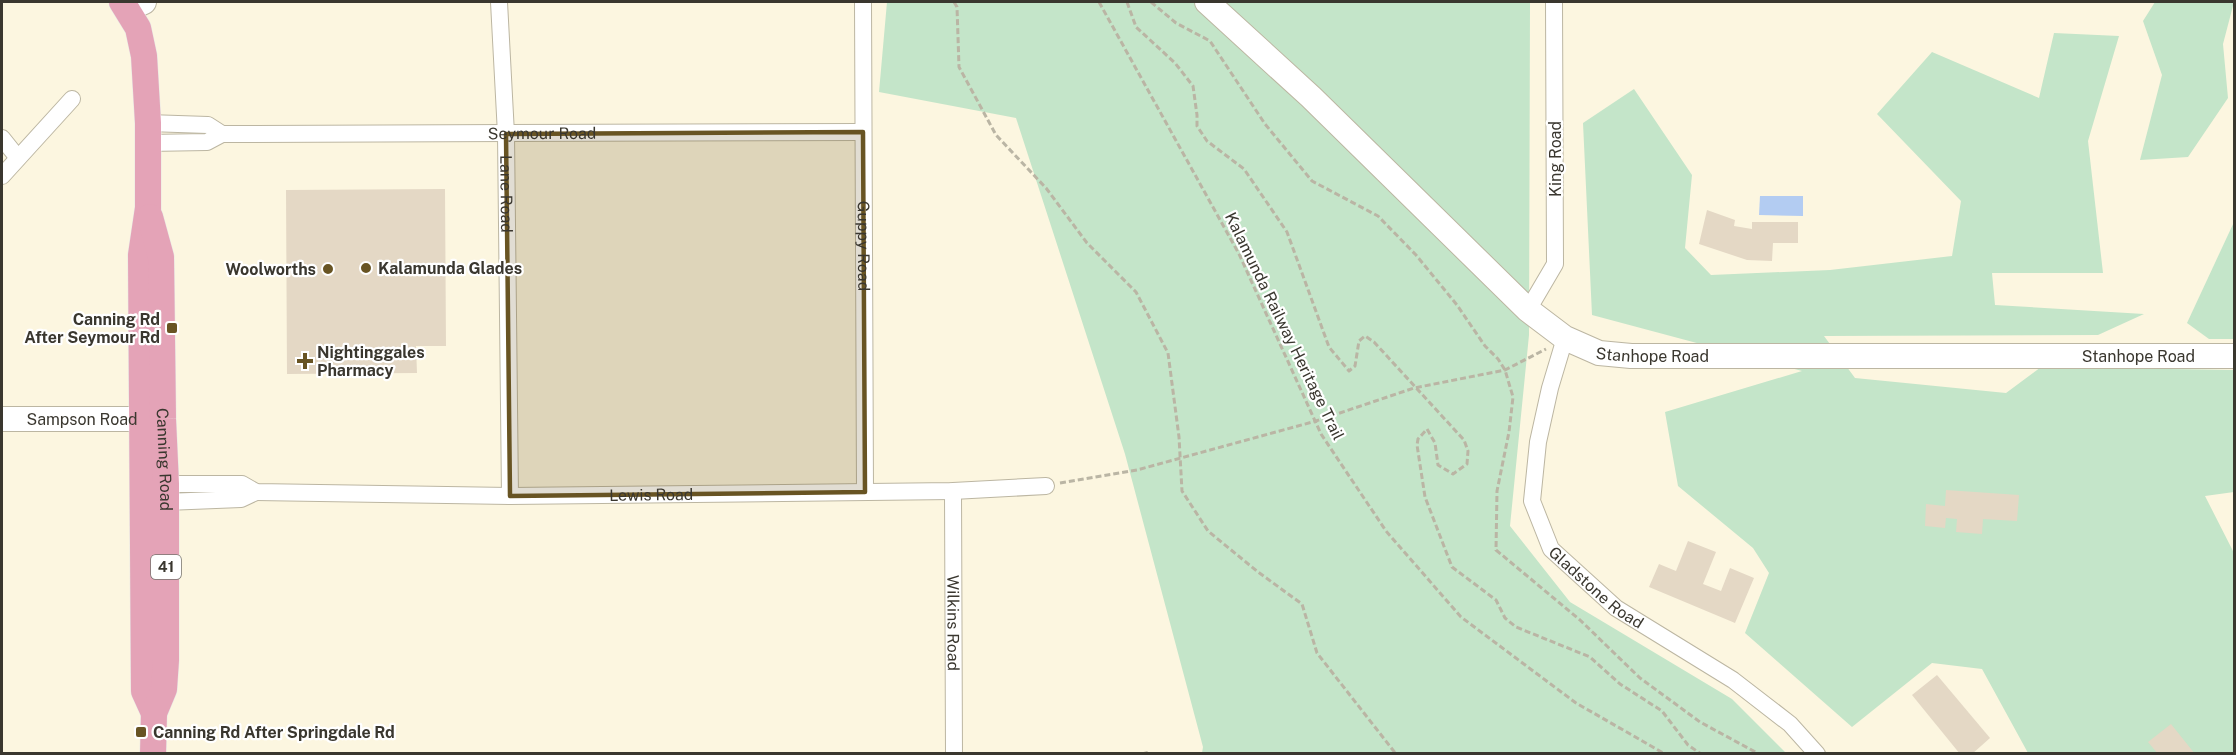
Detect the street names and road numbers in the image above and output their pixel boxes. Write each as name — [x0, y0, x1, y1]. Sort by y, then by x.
street label: King Road — [1546, 121, 1565, 197]
street label: Seymour Road — [488, 124, 596, 143]
street label: Lane Road — [496, 155, 516, 233]
street label: Guppy Road — [854, 201, 873, 291]
street label: Kalamunda Railway Heritage Trail — [1221, 209, 1348, 443]
street label: Stanhope Road — [1595, 344, 1709, 366]
street label: Stanhope Road — [2082, 347, 2195, 366]
street label: Canning Road — [153, 408, 175, 511]
street label: Sampson Road — [26, 410, 138, 429]
street label: Lewis Road — [609, 485, 693, 505]
street label: Gladstone Road — [1545, 543, 1647, 633]
road number: 41 — [151, 555, 181, 579]
street label: Wilkins Road — [943, 575, 963, 671]

